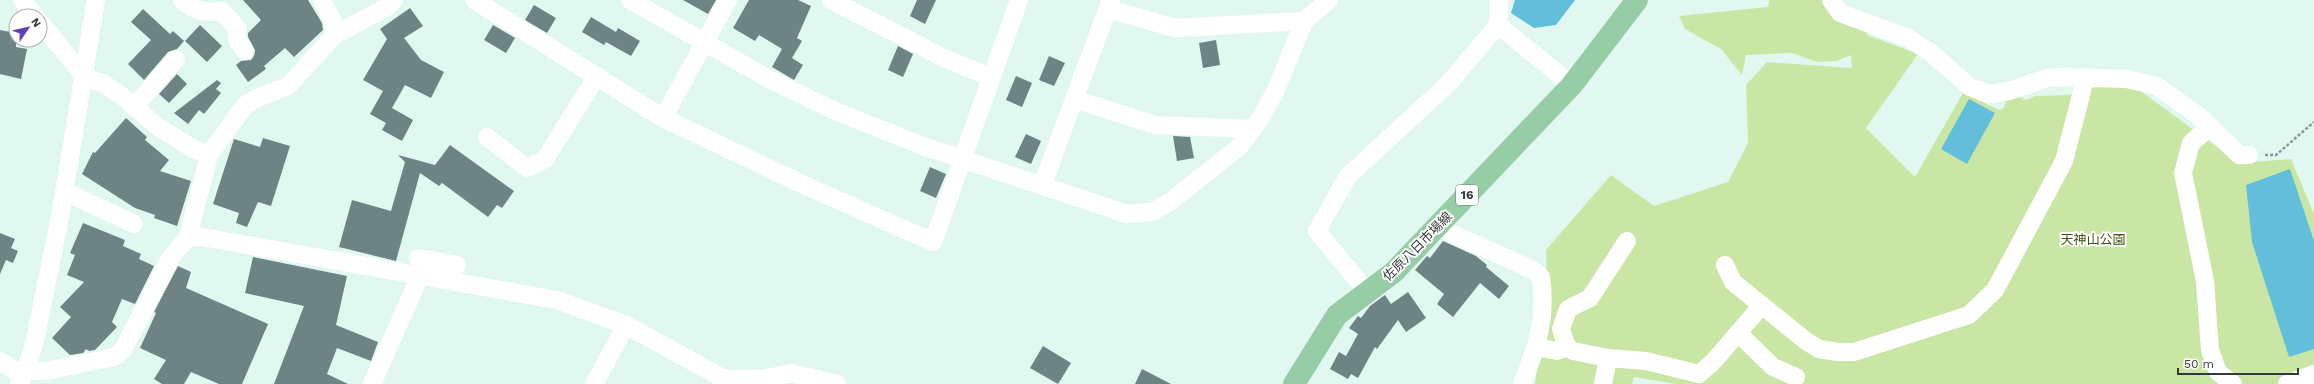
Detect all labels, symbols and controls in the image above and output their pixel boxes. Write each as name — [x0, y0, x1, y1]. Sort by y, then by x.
north arrow — [8, 8, 48, 48]
text: N — [28, 16, 44, 30]
road number: 16 — [1456, 185, 1478, 205]
street label: 佐原八日市場線 — [1380, 209, 1455, 284]
park label: 天神山公園 — [2060, 232, 2126, 247]
scale bar — [2178, 350, 2298, 376]
text: 50 m — [2184, 357, 2214, 371]

